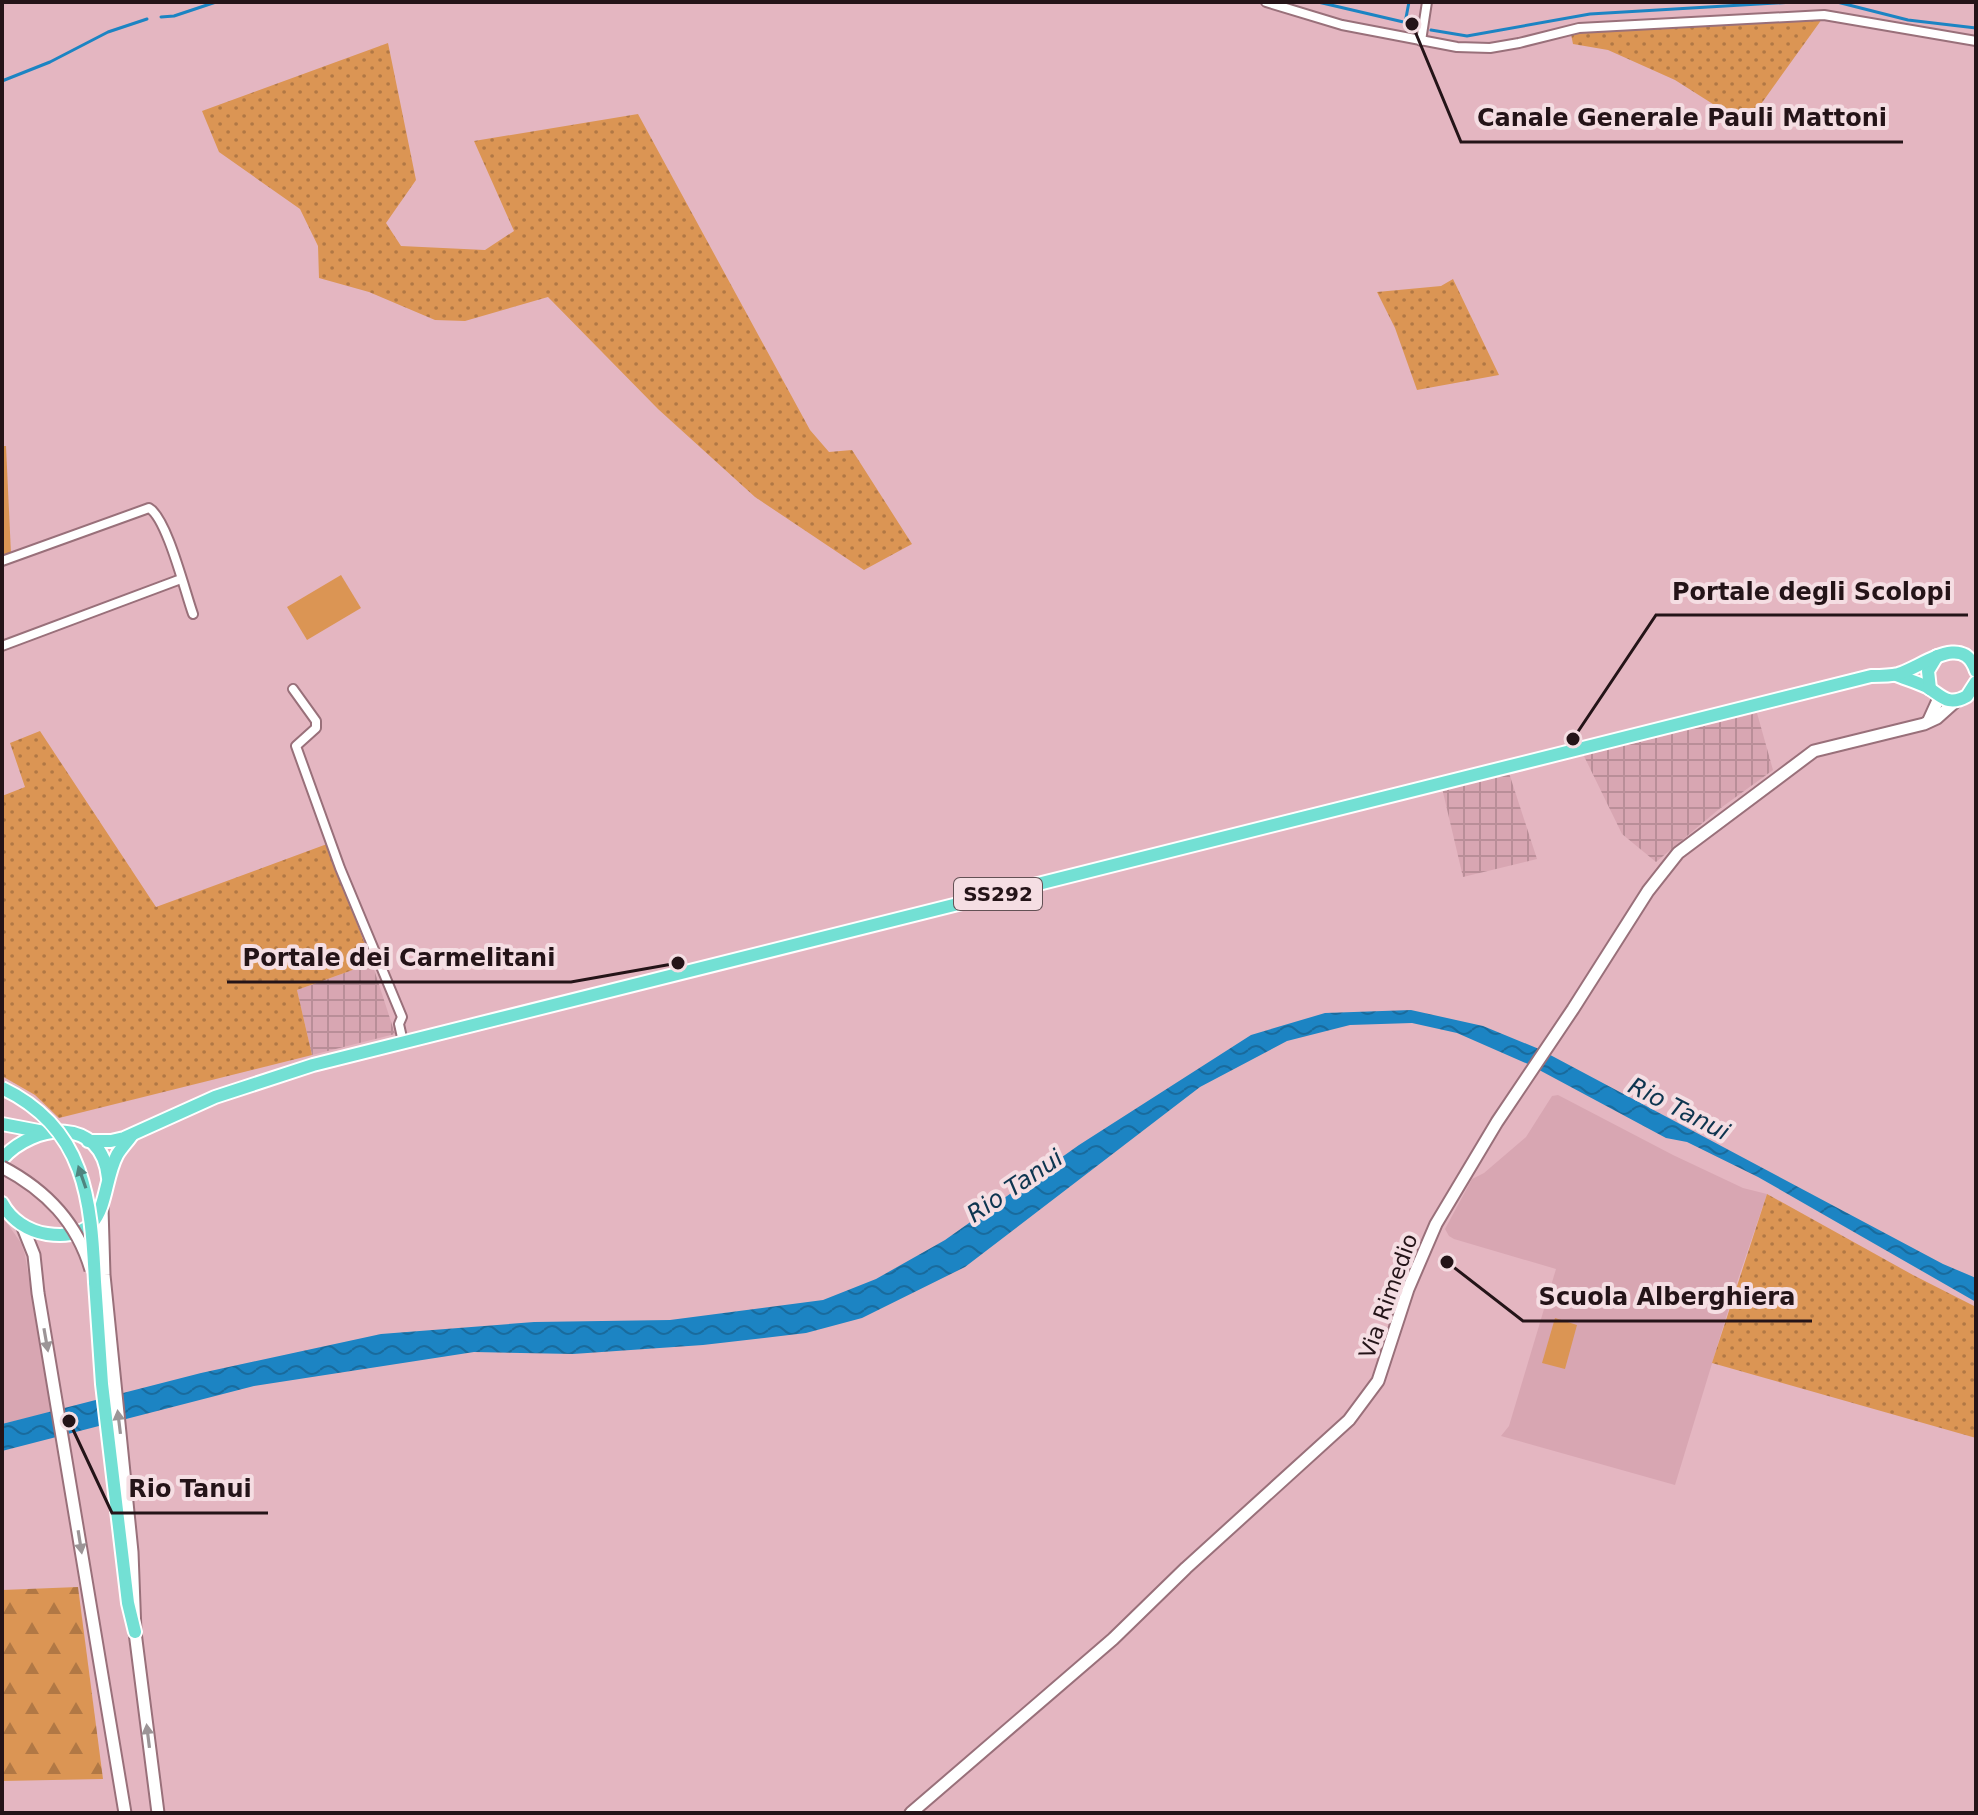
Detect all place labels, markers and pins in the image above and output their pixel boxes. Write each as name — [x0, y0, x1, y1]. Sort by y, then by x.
callout: Canale Generale Pauli Mattoni — [1461, 94, 1903, 142]
callout: Portale degli Scolopi — [1656, 567, 1968, 615]
callout: Portale dei Carmelitani — [227, 934, 571, 982]
callout: Scuola Alberghiera — [1523, 1273, 1812, 1321]
callout: Rio Tanui — [112, 1465, 268, 1513]

